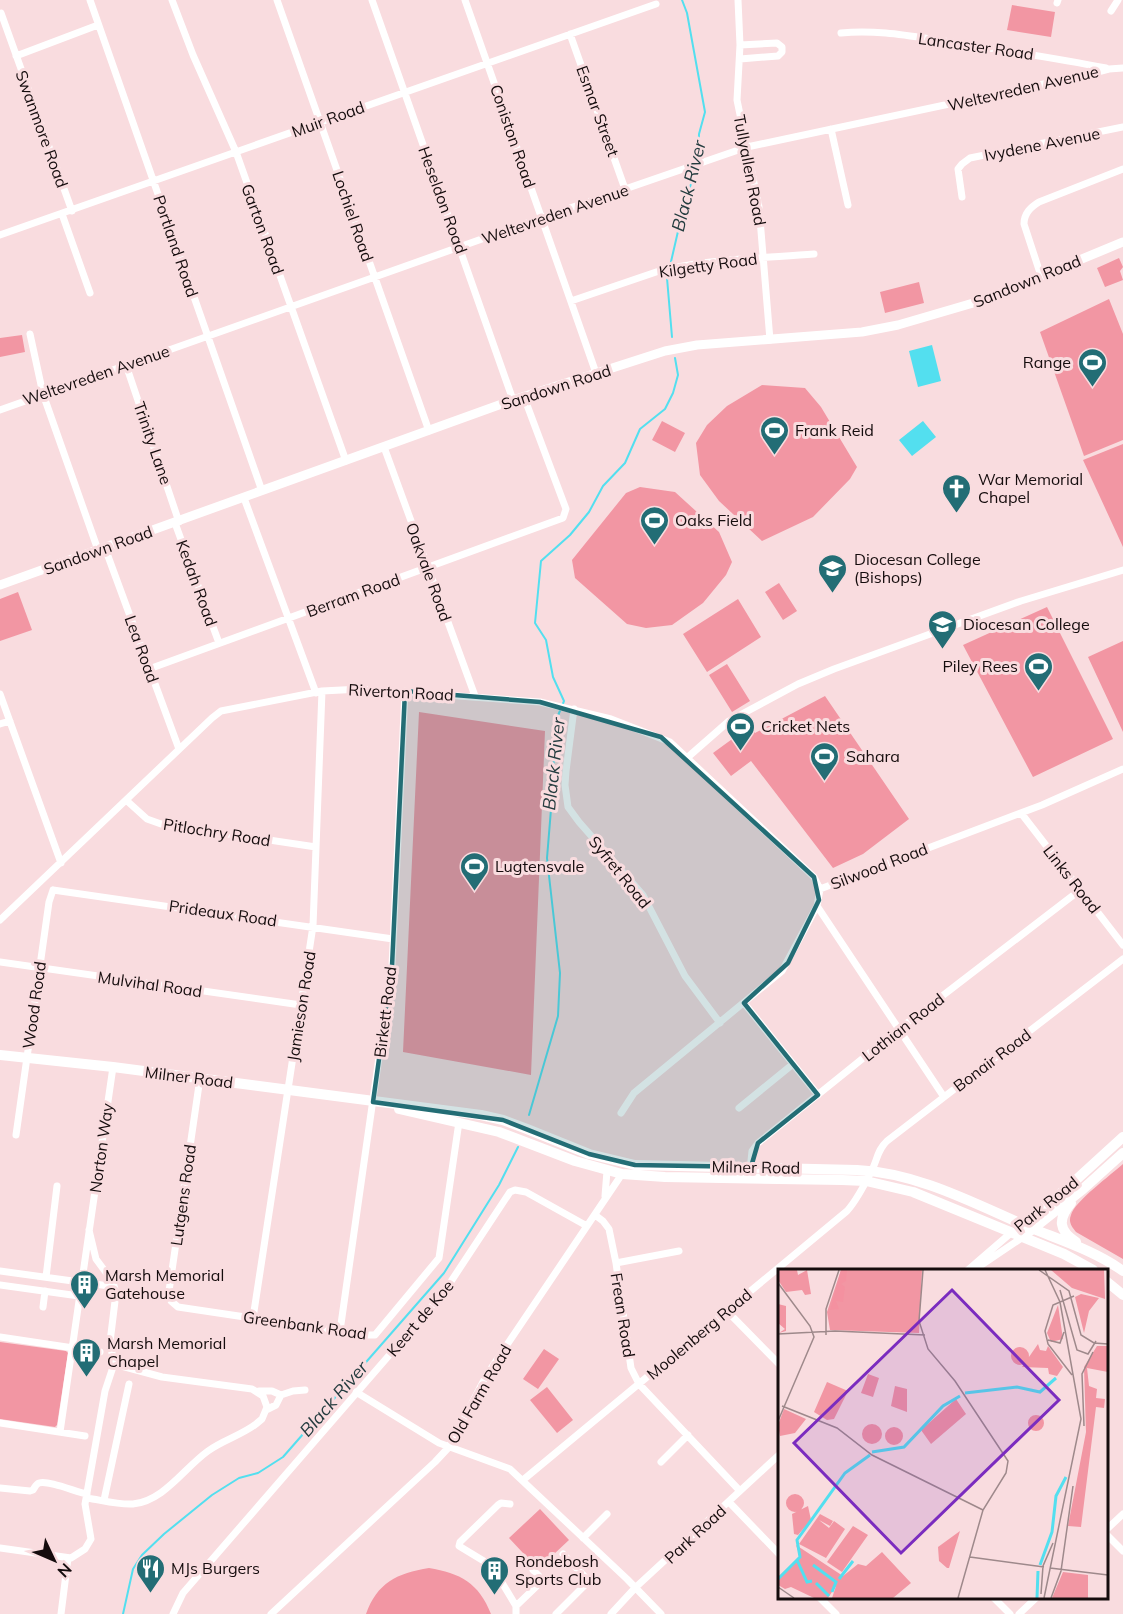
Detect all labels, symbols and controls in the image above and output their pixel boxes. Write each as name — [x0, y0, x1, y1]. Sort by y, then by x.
street label: Lancaster Road — [917, 28, 1035, 64]
street label: Weltevreden Avenue — [946, 61, 1100, 115]
street label: Esmar Street — [572, 63, 624, 159]
street label: Swanmore Road — [11, 68, 73, 190]
street label: Coniston Road — [486, 82, 540, 190]
street label: Muir Road — [289, 97, 367, 141]
street label: Tullyallen Road — [729, 113, 771, 227]
street label: Ivydene Avenue — [982, 123, 1102, 165]
water label: Black River — [666, 137, 711, 234]
street label: Heseldon Road — [414, 144, 472, 256]
street label: Lochiel Road — [328, 168, 378, 264]
street label: Weltevreden Avenue — [479, 179, 631, 249]
street label: Garton Road — [237, 181, 289, 277]
street label: Portland Road — [149, 192, 203, 300]
street label: Kilgetty Road — [658, 248, 758, 282]
street label: Sandown Road — [970, 250, 1084, 312]
street label: Weltevreden Avenue — [20, 340, 172, 410]
sports icon: Range — [1076, 346, 1108, 388]
place label: Range — [1023, 352, 1071, 372]
street label: Sandown Road — [499, 360, 613, 414]
street label: Trinity Lane — [130, 399, 176, 487]
sports icon: Frank Reid — [758, 414, 790, 456]
place label: Frank Reid — [795, 420, 874, 440]
place label: War Memorial Chapel — [978, 469, 1083, 507]
church icon: War Memorial Chapel — [941, 472, 973, 514]
sports icon: Oaks Field — [638, 504, 670, 546]
place label: Oaks Field — [675, 510, 752, 530]
street label: Oakvale Road — [402, 520, 456, 624]
street label: Sandown Road — [41, 521, 155, 579]
street label: Kedah Road — [172, 537, 222, 629]
place label: Diocesan College (Bishops) — [854, 549, 981, 587]
school or university icon: Diocesan College (Bishops) — [817, 552, 849, 594]
street label: Berram Road — [303, 569, 403, 621]
school or university icon: Diocesan College — [926, 608, 958, 650]
street label: Lea Road — [121, 613, 163, 685]
place label: Diocesan College — [963, 614, 1090, 634]
sports icon: Piley Rees — [1023, 650, 1055, 692]
place label: Piley Rees — [942, 656, 1018, 676]
street label: Riverton Road — [348, 679, 454, 705]
sports icon: Cricket Nets — [724, 710, 756, 752]
water label: Black River — [537, 715, 570, 811]
place label: Cricket Nets — [761, 716, 850, 736]
sports icon: Sahara — [809, 740, 841, 782]
place label: Sahara — [846, 746, 900, 766]
street label: Pitlochry Road — [162, 814, 272, 850]
street label: Syfret Road — [585, 832, 655, 912]
street label: Silwood Road — [827, 838, 931, 894]
street label: Links Road — [1039, 841, 1105, 917]
sports icon: Lugtensvale — [458, 850, 490, 892]
place label: Lugtensvale — [495, 856, 584, 876]
street label: Prideaux Road — [168, 896, 278, 930]
street label: Jamieson Road — [282, 949, 320, 1063]
street label: Wood Road — [18, 960, 50, 1050]
street label: Birkett Road — [369, 965, 401, 1059]
street label: Mulvihal Road — [96, 967, 204, 1001]
street label: Lothian Road — [858, 989, 948, 1065]
street label: Bonair Road — [949, 1024, 1035, 1096]
street label: Milner Road — [144, 1062, 234, 1092]
street label: Norton Way — [85, 1101, 117, 1194]
street label: Lutgens Road — [166, 1143, 200, 1247]
street label: Milner Road — [712, 1156, 800, 1178]
street label: Park Road — [1010, 1172, 1082, 1236]
place label: Marsh Memorial Gatehouse — [105, 1265, 224, 1303]
building icon: Marsh Memorial Gatehouse — [68, 1268, 100, 1310]
inset map — [778, 1269, 1108, 1599]
street label: Frean Road — [606, 1271, 640, 1359]
street label: Keert de Koe — [382, 1276, 458, 1360]
street label: Moolenberg Road — [642, 1284, 756, 1384]
street label: Greenbank Road — [242, 1306, 368, 1344]
place label: Marsh Memorial Chapel — [107, 1333, 226, 1371]
building icon: Marsh Memorial Chapel — [70, 1336, 102, 1378]
street label: Old Farm Road — [442, 1341, 516, 1447]
water label: Black River — [295, 1355, 374, 1441]
street label: Park Road — [660, 1500, 730, 1568]
north arrow — [24, 1530, 84, 1590]
place label: Rondebosh Sports Club — [515, 1551, 601, 1589]
restaurant icon: MJs Burgers — [134, 1552, 166, 1594]
building icon: Rondebosh Sports Club — [478, 1554, 510, 1596]
place label: MJs Burgers — [171, 1558, 260, 1578]
text: N — [53, 1559, 76, 1582]

